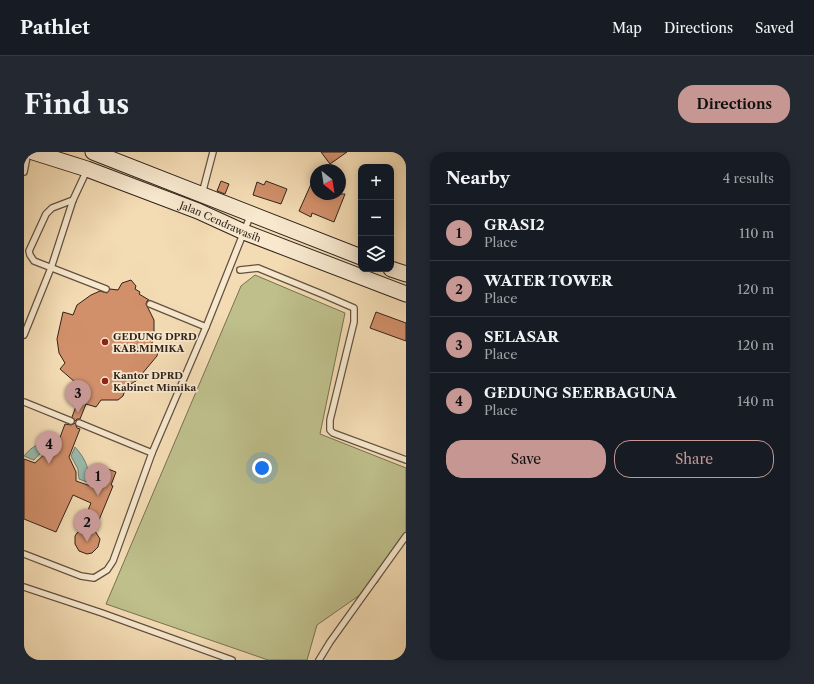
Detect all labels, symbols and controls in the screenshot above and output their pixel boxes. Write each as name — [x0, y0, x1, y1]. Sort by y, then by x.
text: Pathlet — [20, 16, 90, 39]
text: Map — [612, 19, 642, 37]
text: Directions — [664, 19, 733, 37]
text: Saved — [755, 19, 794, 37]
button: Directions — [678, 85, 790, 123]
text: Find us — [24, 87, 129, 121]
north arrow — [310, 164, 346, 200]
map controls — [358, 164, 394, 272]
button: + — [358, 164, 394, 200]
text: Nearby — [446, 168, 510, 188]
text: 4 results — [723, 170, 774, 186]
street label: Jalan Cendrawasih — [176, 198, 264, 245]
button: − — [358, 200, 394, 236]
text: GRASI2 — [484, 215, 545, 234]
text: 1 — [456, 225, 462, 241]
text: 110 m — [739, 225, 774, 241]
text: Place — [484, 234, 517, 250]
button: layers — [358, 236, 394, 272]
text: WATER TOWER — [484, 271, 613, 290]
text: 2 — [455, 281, 463, 297]
text: 120 m — [737, 281, 774, 297]
text: Place — [484, 290, 517, 306]
text: SELASAR — [484, 327, 559, 346]
place label: GEDUNG DPRD KAB.MIMIKA — [113, 330, 197, 355]
marker: GEDUNG DPRD KAB.MIMIKA — [100, 337, 110, 347]
text: 3 — [455, 337, 463, 353]
text: 120 m — [737, 337, 774, 353]
text: Place — [484, 346, 517, 362]
place label: Kantor DPRD Kabinet Mimika — [113, 369, 196, 394]
marker: Kantor DPRD Kabinet Mimika — [100, 376, 110, 386]
pin: 3 — [65, 380, 91, 413]
text: GEDUNG SEERBAGUNA — [484, 383, 676, 402]
text: 4 — [455, 393, 463, 409]
text: 140 m — [737, 393, 774, 409]
text: Place — [484, 402, 517, 418]
pin: 4 — [36, 431, 62, 464]
button: Save — [446, 440, 606, 478]
button: Share — [614, 440, 774, 478]
your location — [252, 458, 272, 478]
pin: 1 — [85, 463, 111, 496]
pin: 2 — [74, 509, 100, 542]

